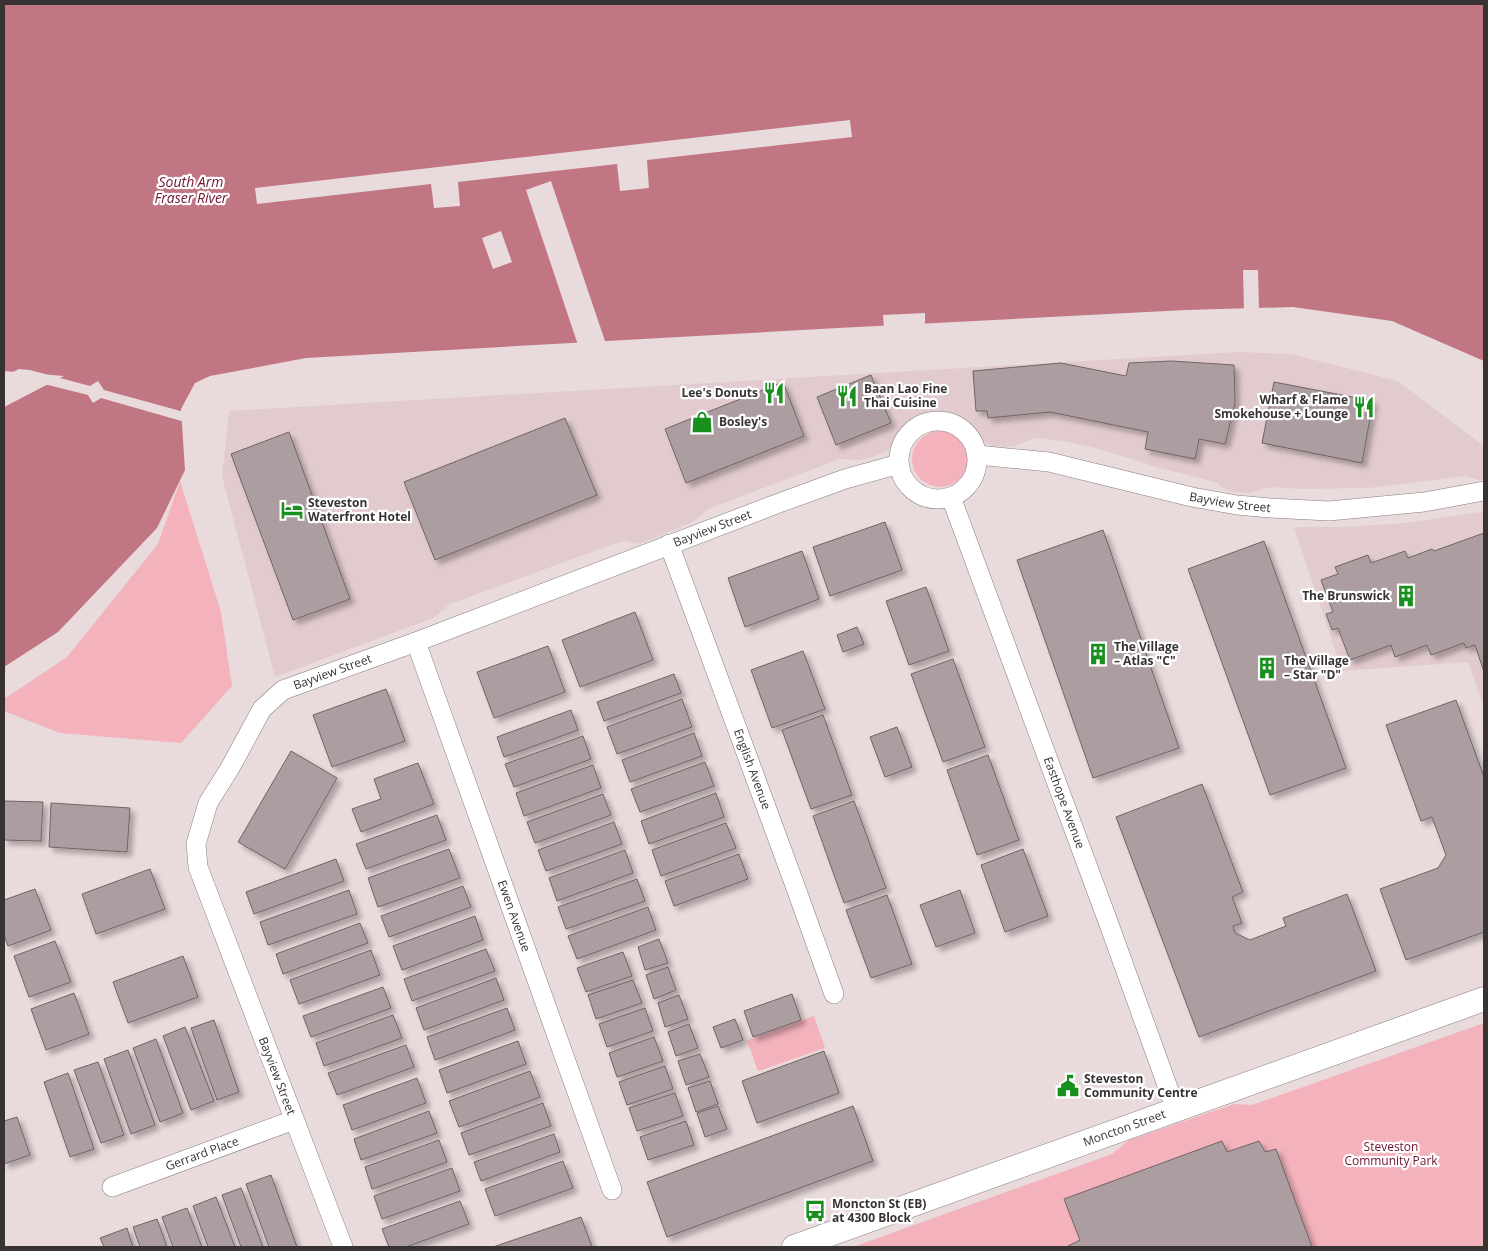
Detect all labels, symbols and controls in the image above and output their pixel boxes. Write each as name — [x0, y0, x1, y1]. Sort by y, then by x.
water label: South Arm Fraser River — [155, 172, 228, 207]
restaurant icon: Lee's Donuts — [761, 380, 787, 406]
place label: Baan Lao Fine Thai Cuisine — [864, 380, 947, 411]
restaurant icon: Baan Lao Fine Thai Cuisine — [834, 383, 860, 409]
place label: Lee's Donuts — [682, 384, 758, 401]
place label: Wharf & Flame Smokehouse + Lounge — [1214, 391, 1348, 422]
restaurant icon: Wharf & Flame Smokehouse + Lounge — [1351, 394, 1377, 420]
shop icon: Bosley's — [689, 409, 715, 435]
place label: Bosley's — [719, 413, 767, 430]
street label: Bayview Street — [1188, 488, 1272, 516]
place label: Steveston Waterfront Hotel — [308, 494, 411, 525]
hotel icon: Steveston Waterfront Hotel — [279, 497, 305, 523]
street label: Bayview Street — [671, 505, 754, 551]
building icon: The Brunswick — [1393, 583, 1419, 609]
place label: The Brunswick — [1302, 587, 1391, 604]
place label: The Village – Atlas "C" — [1114, 638, 1179, 669]
building icon: The Village – Atlas "C" — [1085, 641, 1111, 667]
street label: Bayview Street — [291, 650, 374, 694]
place label: The Village – Star "D" — [1284, 652, 1349, 683]
building icon: The Village – Star "D" — [1254, 655, 1280, 681]
street label: English Avenue — [730, 726, 775, 812]
street label: Easthope Avenue — [1040, 754, 1089, 851]
street label: Ewen Avenue — [494, 878, 535, 954]
street label: Bayview Street — [255, 1034, 300, 1117]
place label: Steveston Community Centre — [1084, 1070, 1198, 1101]
public building icon: Steveston Community Centre — [1055, 1073, 1081, 1099]
street label: Moncton Street — [1080, 1105, 1168, 1150]
street label: Gerrard Place — [163, 1132, 241, 1175]
park label: Steveston Community Park — [1344, 1138, 1438, 1169]
place label: Moncton St (EB) at 4300 Block — [832, 1195, 926, 1226]
bus stop icon: Moncton St (EB) at 4300 Block — [802, 1198, 828, 1224]

